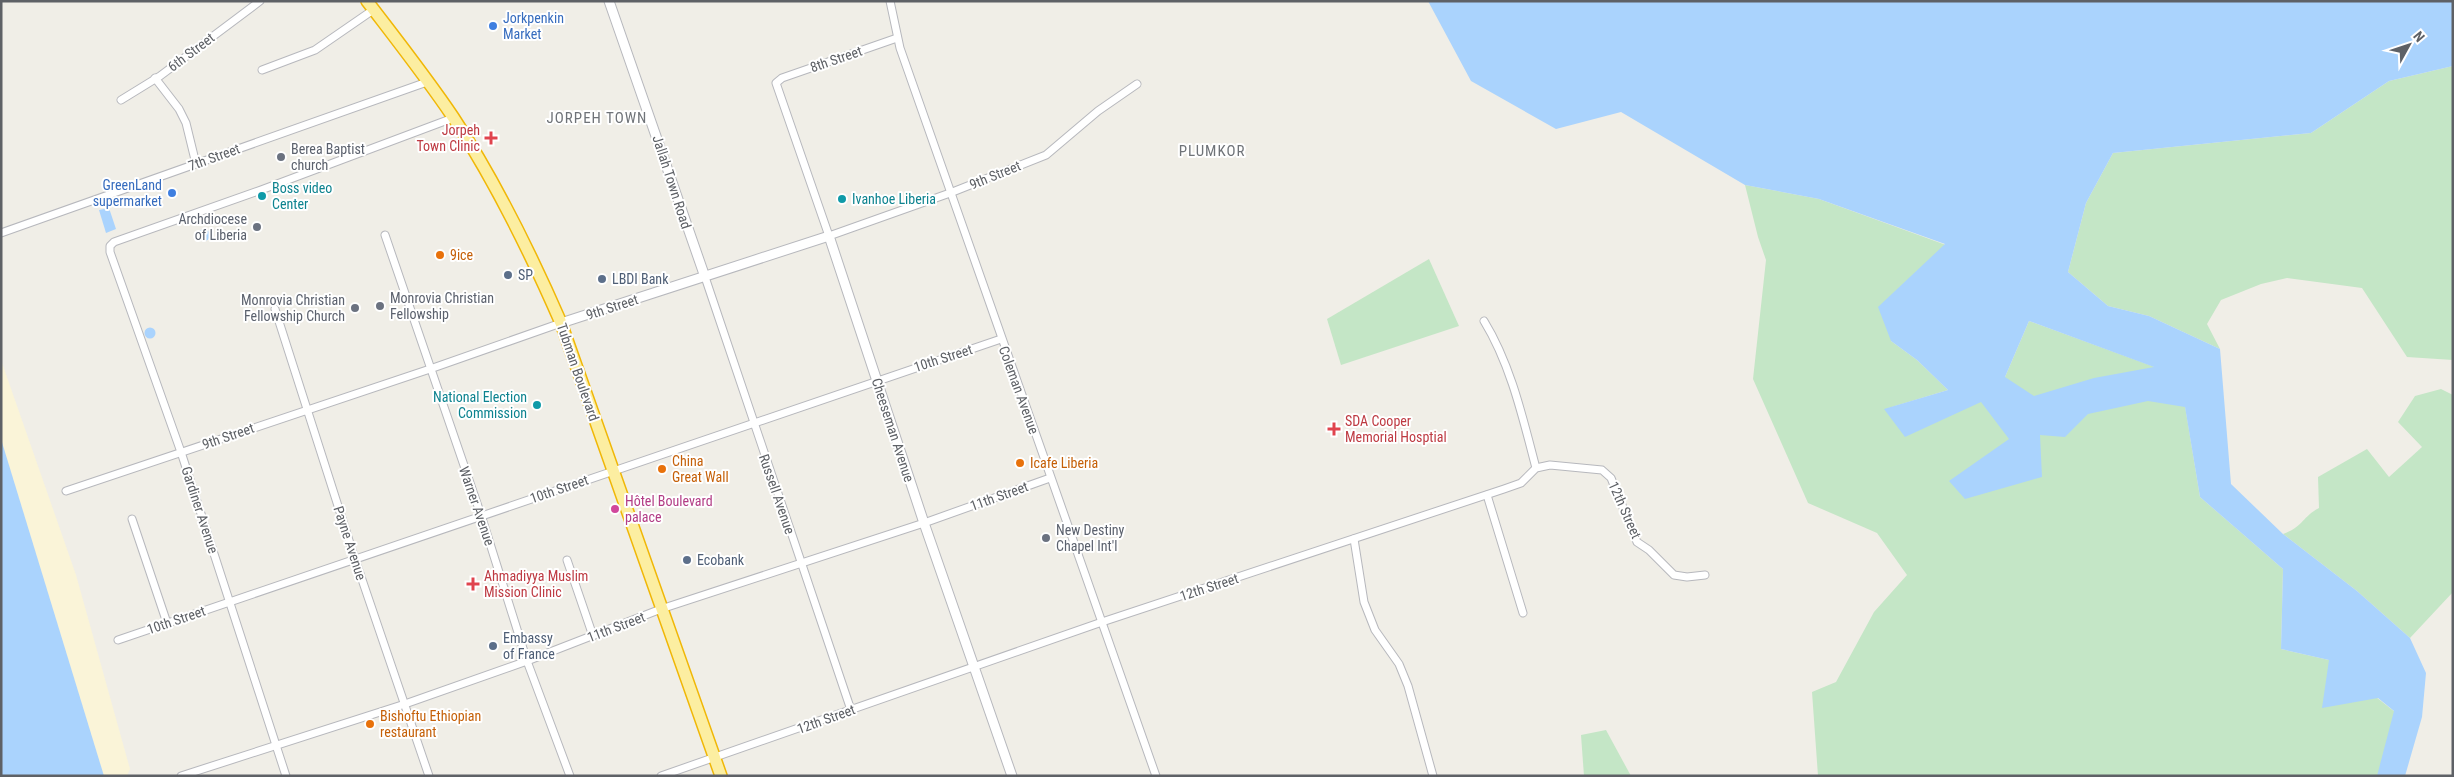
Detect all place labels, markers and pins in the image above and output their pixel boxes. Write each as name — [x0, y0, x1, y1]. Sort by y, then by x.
place label: Jorkpenkin Market — [503, 10, 564, 42]
marker: Jorkpenkin Market — [487, 20, 499, 32]
place label: Jorpeh Town Clinic — [416, 122, 480, 154]
marker: Jorpeh Town Clinic — [484, 131, 498, 145]
place label: Berea Baptist church — [291, 141, 365, 173]
marker: Berea Baptist church — [275, 151, 287, 163]
place label: GreenLand supermarket — [93, 177, 162, 209]
place label: Boss video Center — [272, 180, 332, 212]
marker: GreenLand supermarket — [166, 187, 178, 199]
marker: Boss video Center — [256, 190, 268, 202]
place label: Ivanhoe Liberia — [852, 191, 936, 207]
marker: Ivanhoe Liberia — [836, 193, 848, 205]
place label: Archdiocese of Liberia — [178, 211, 247, 243]
marker: Archdiocese of Liberia — [251, 221, 263, 233]
place label: 9ice — [450, 247, 474, 263]
marker: 9ice — [434, 249, 446, 261]
place label: SP — [518, 267, 533, 283]
marker: SP — [502, 269, 514, 281]
place label: LBDI Bank — [612, 271, 669, 287]
marker: LBDI Bank — [596, 273, 608, 285]
place label: Monrovia Christian Fellowship — [390, 290, 494, 322]
place label: Monrovia Christian Fellowship Church — [241, 292, 345, 324]
marker: Monrovia Christian Fellowship — [374, 300, 386, 312]
marker: Monrovia Christian Fellowship Church — [349, 302, 361, 314]
place label: National Election Commission — [433, 389, 527, 421]
marker: National Election Commission — [531, 399, 543, 411]
place label: SDA Cooper Memorial Hosptial — [1345, 413, 1447, 445]
marker: SDA Cooper Memorial Hosptial — [1327, 422, 1341, 436]
place label: China Great Wall — [672, 453, 729, 485]
place label: Icafe Liberia — [1030, 455, 1098, 471]
marker: Icafe Liberia — [1014, 457, 1026, 469]
marker: China Great Wall — [656, 463, 668, 475]
place label: Hôtel Boulevard palace — [625, 493, 713, 525]
marker: Hôtel Boulevard palace — [609, 503, 621, 515]
place label: New Destiny Chapel Int'l — [1056, 522, 1125, 554]
marker: New Destiny Chapel Int'l — [1040, 532, 1052, 544]
place label: Ecobank — [697, 552, 745, 568]
marker: Ecobank — [681, 554, 693, 566]
place label: Ahmadiyya Muslim Mission Clinic — [484, 568, 588, 600]
marker: Ahmadiyya Muslim Mission Clinic — [466, 577, 480, 591]
place label: Embassy of France — [503, 630, 555, 662]
marker: Embassy of France — [487, 640, 499, 652]
place label: Bishoftu Ethiopian restaurant — [380, 708, 481, 740]
marker: Bishoftu Ethiopian restaurant — [364, 718, 376, 730]

